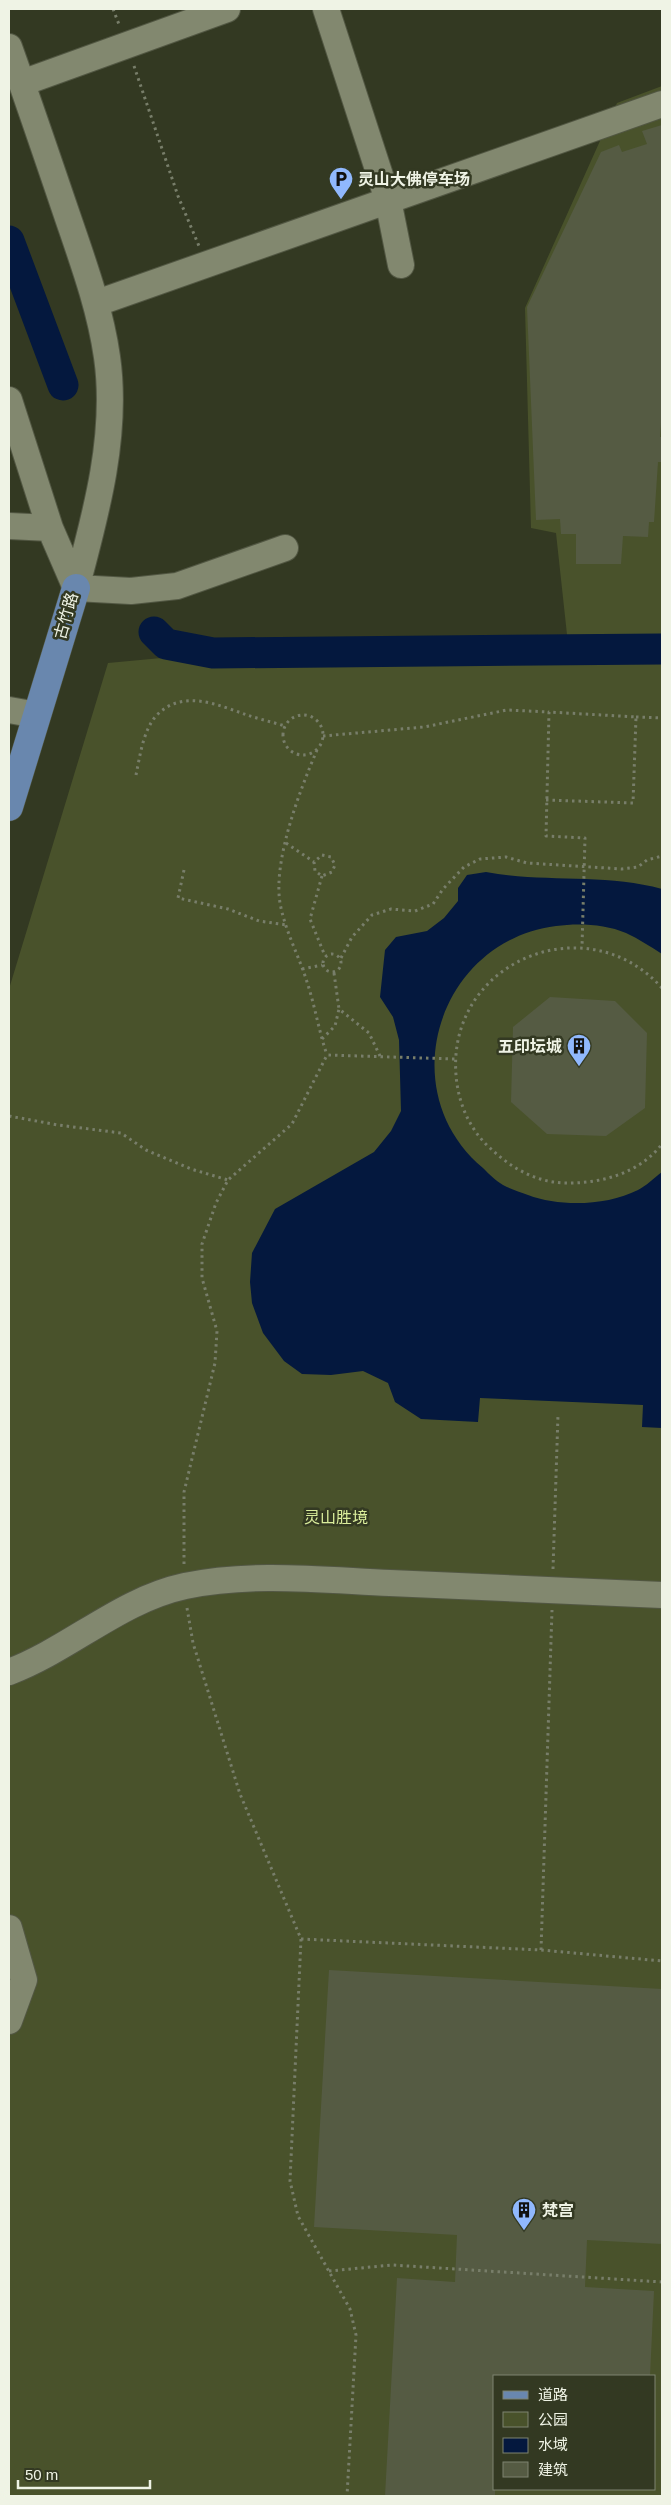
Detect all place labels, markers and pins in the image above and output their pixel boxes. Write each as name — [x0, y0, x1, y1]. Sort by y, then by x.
parking icon: 灵山大佛停车场 — [328, 166, 354, 200]
place label: 灵山大佛停车场 — [358, 170, 470, 188]
building icon: 五印坛城 — [566, 1033, 592, 1067]
place label: 五印坛城 — [498, 1037, 562, 1055]
building icon: 梵宫 — [511, 2197, 537, 2231]
place label: 梵宫 — [542, 2202, 574, 2219]

